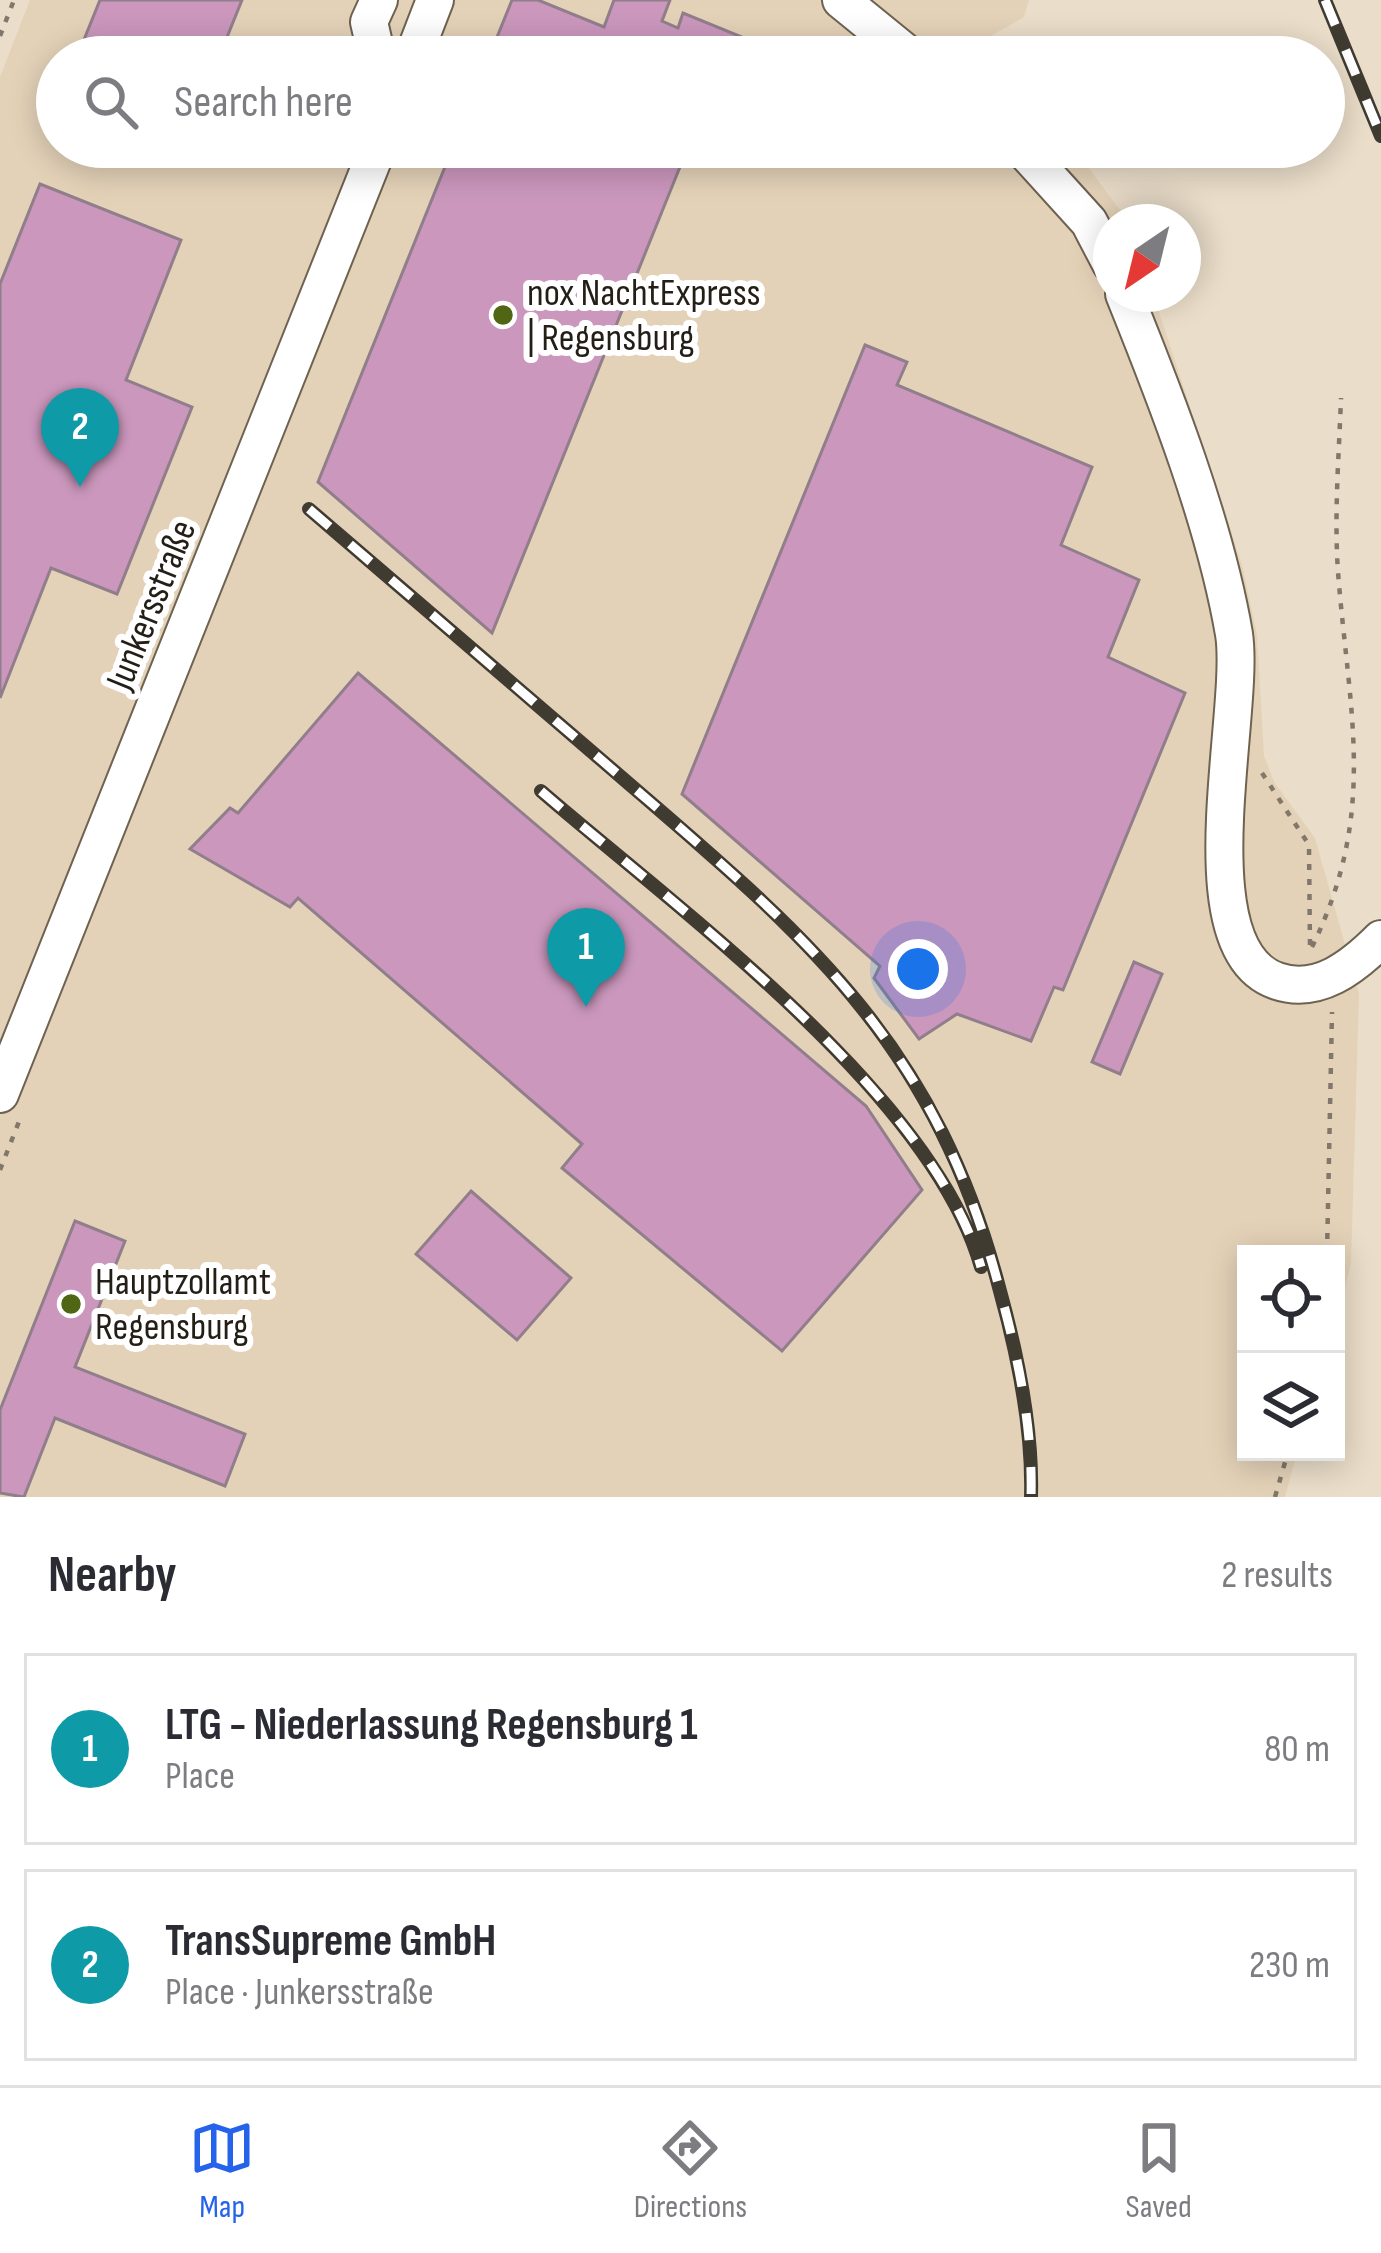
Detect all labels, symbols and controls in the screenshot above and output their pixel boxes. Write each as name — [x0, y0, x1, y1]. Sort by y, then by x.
search box — [36, 36, 1345, 168]
icon: search — [78, 69, 144, 135]
text: Search here — [174, 75, 353, 130]
north arrow — [1093, 204, 1201, 312]
place label: nox NachtExpress | Regensburg — [527, 270, 760, 362]
marker: nox NachtExpress | Regensburg — [490, 302, 516, 328]
pin: 2 — [41, 388, 119, 487]
street label: Junkersstraße — [96, 513, 207, 698]
pin: 1 — [547, 908, 625, 1007]
your location — [888, 939, 948, 999]
map controls — [1237, 1245, 1345, 1461]
button: locate — [1237, 1245, 1345, 1353]
place label: Hauptzollamt Regensburg — [95, 1259, 271, 1351]
marker: Hauptzollamt Regensburg — [58, 1291, 84, 1317]
button: layers — [1237, 1353, 1345, 1461]
text: Nearby — [48, 1545, 177, 1606]
text: 2 results — [1221, 1552, 1333, 1599]
text: LTG - Niederlassung Regensburg 1 — [165, 1698, 698, 1753]
text: 1 — [82, 1726, 98, 1773]
text: 80 m — [1264, 1726, 1330, 1773]
text: Place — [165, 1753, 235, 1800]
text: TransSupreme GmbH — [165, 1914, 496, 1969]
text: 2 — [81, 1942, 99, 1989]
text: 230 m — [1249, 1942, 1330, 1989]
text: Place · Junkersstraße — [165, 1969, 434, 2016]
tab: Map — [189, 2115, 255, 2227]
tab: Directions — [634, 2115, 747, 2227]
tab: Saved — [1126, 2115, 1192, 2227]

